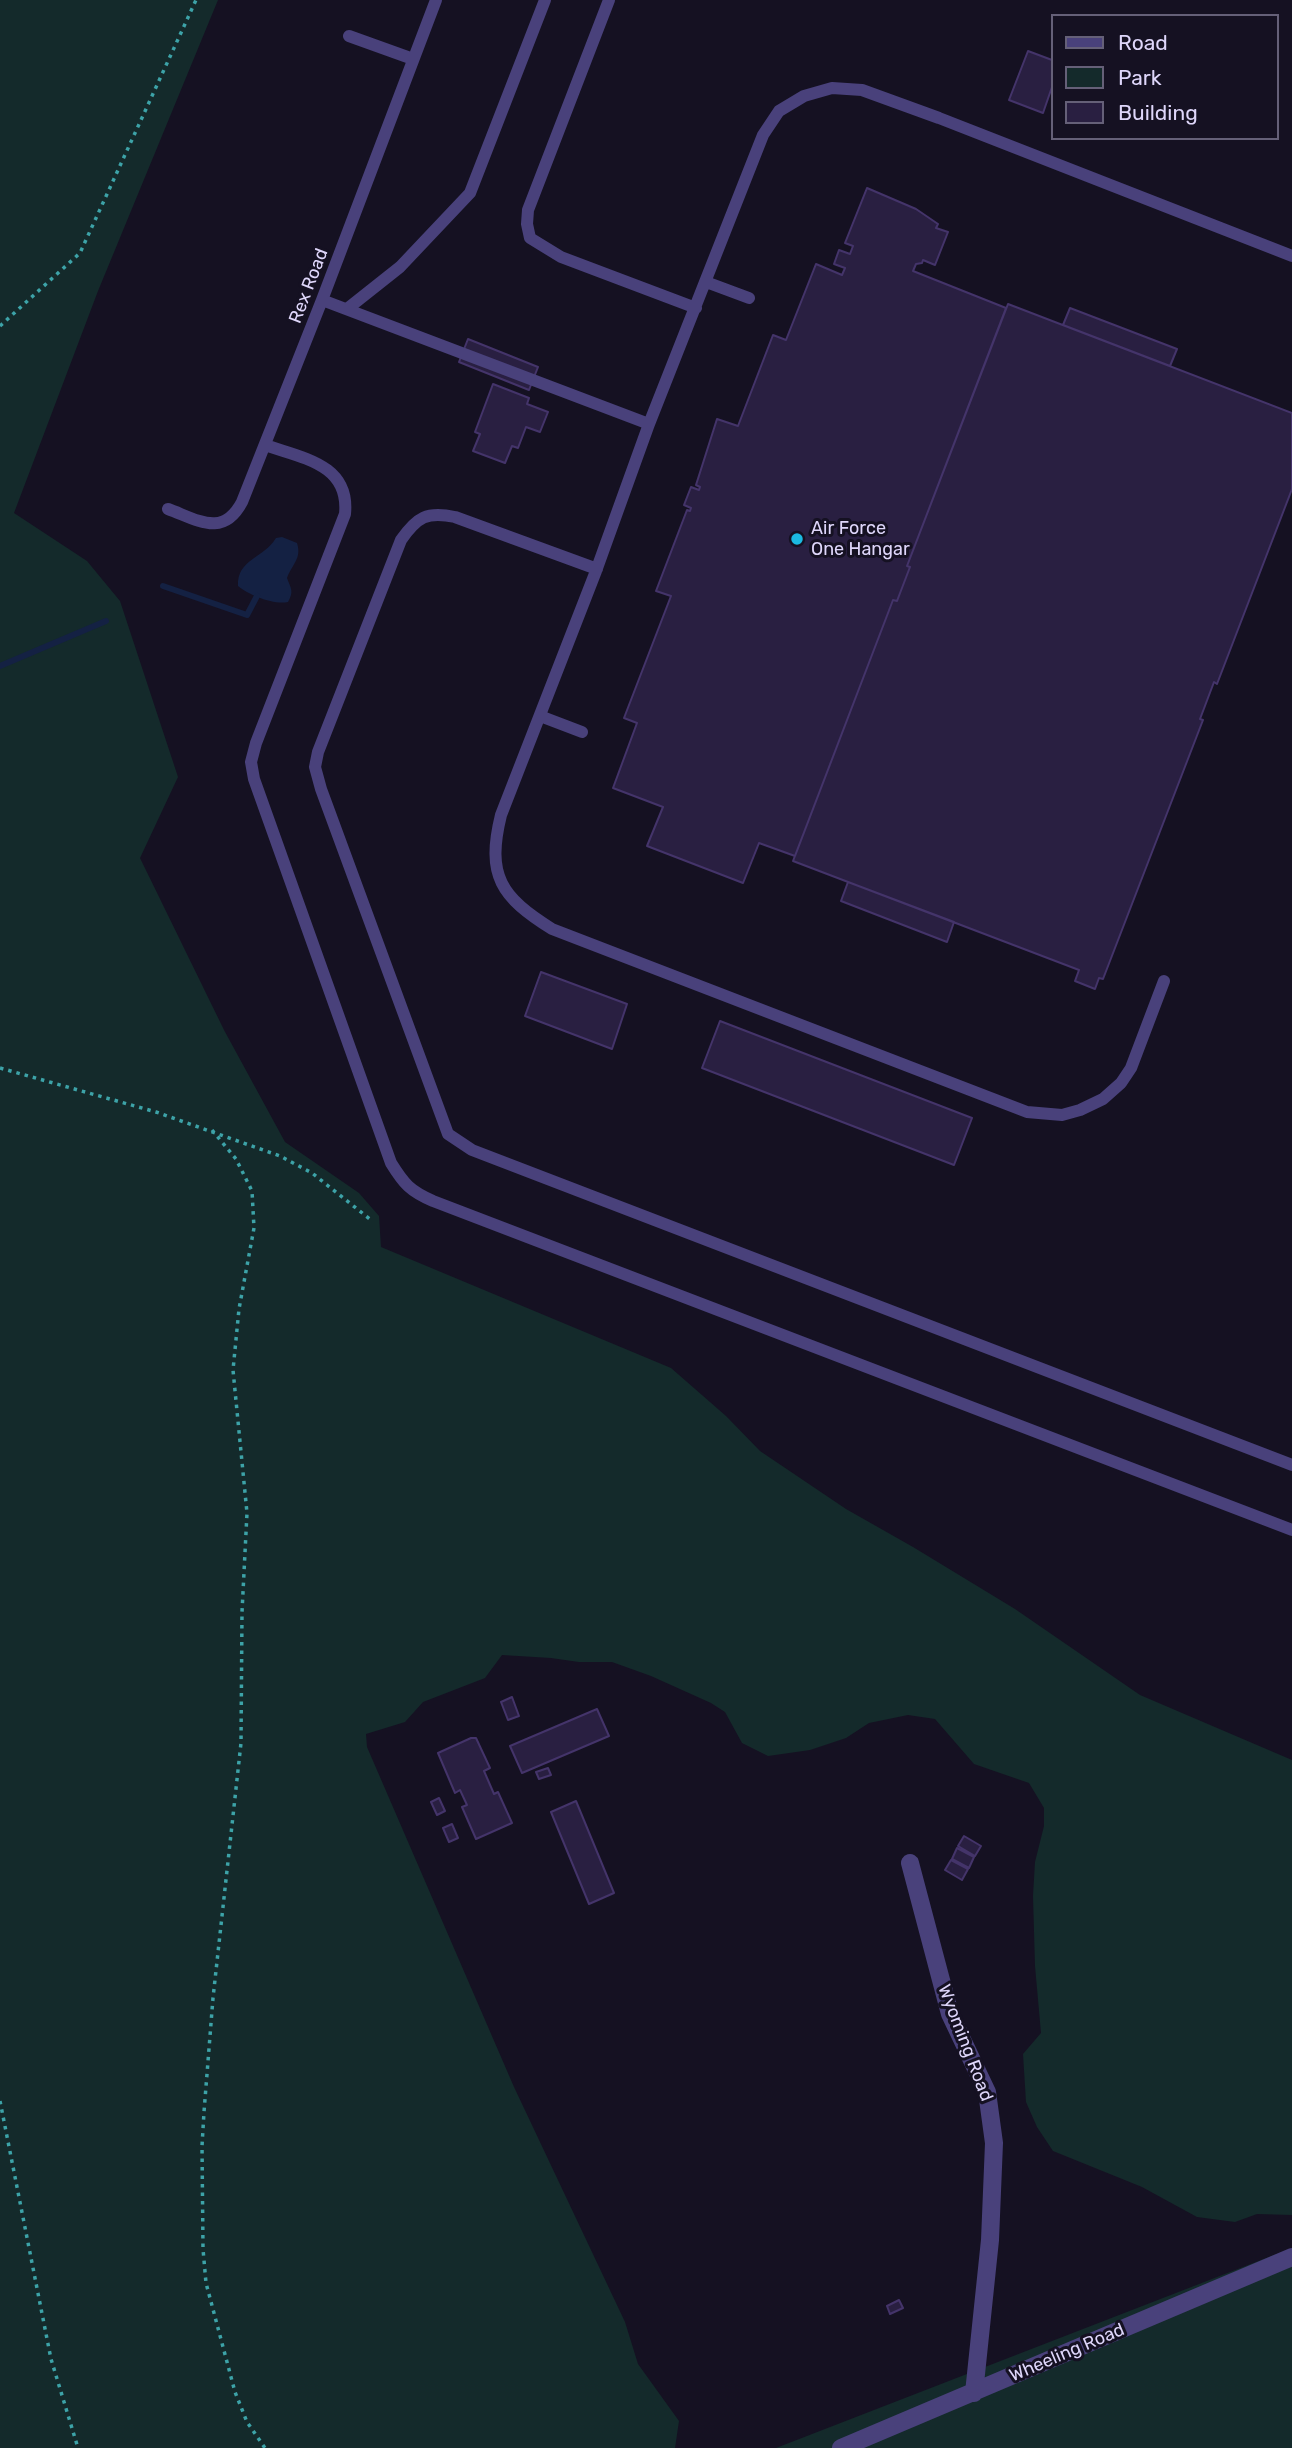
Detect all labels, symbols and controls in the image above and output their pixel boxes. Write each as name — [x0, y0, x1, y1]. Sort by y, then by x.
legend — [1050, 14, 1278, 140]
text: Road — [1118, 30, 1168, 55]
text: Park — [1118, 65, 1162, 90]
text: Building — [1118, 100, 1198, 125]
street label: Rex Road — [285, 246, 333, 326]
place label: Air Force One Hangar — [811, 518, 910, 560]
marker: Air Force One Hangar — [789, 531, 805, 547]
street label: Wyoming Road — [933, 1982, 997, 2104]
street label: Wheeling Road — [1006, 2319, 1128, 2387]

